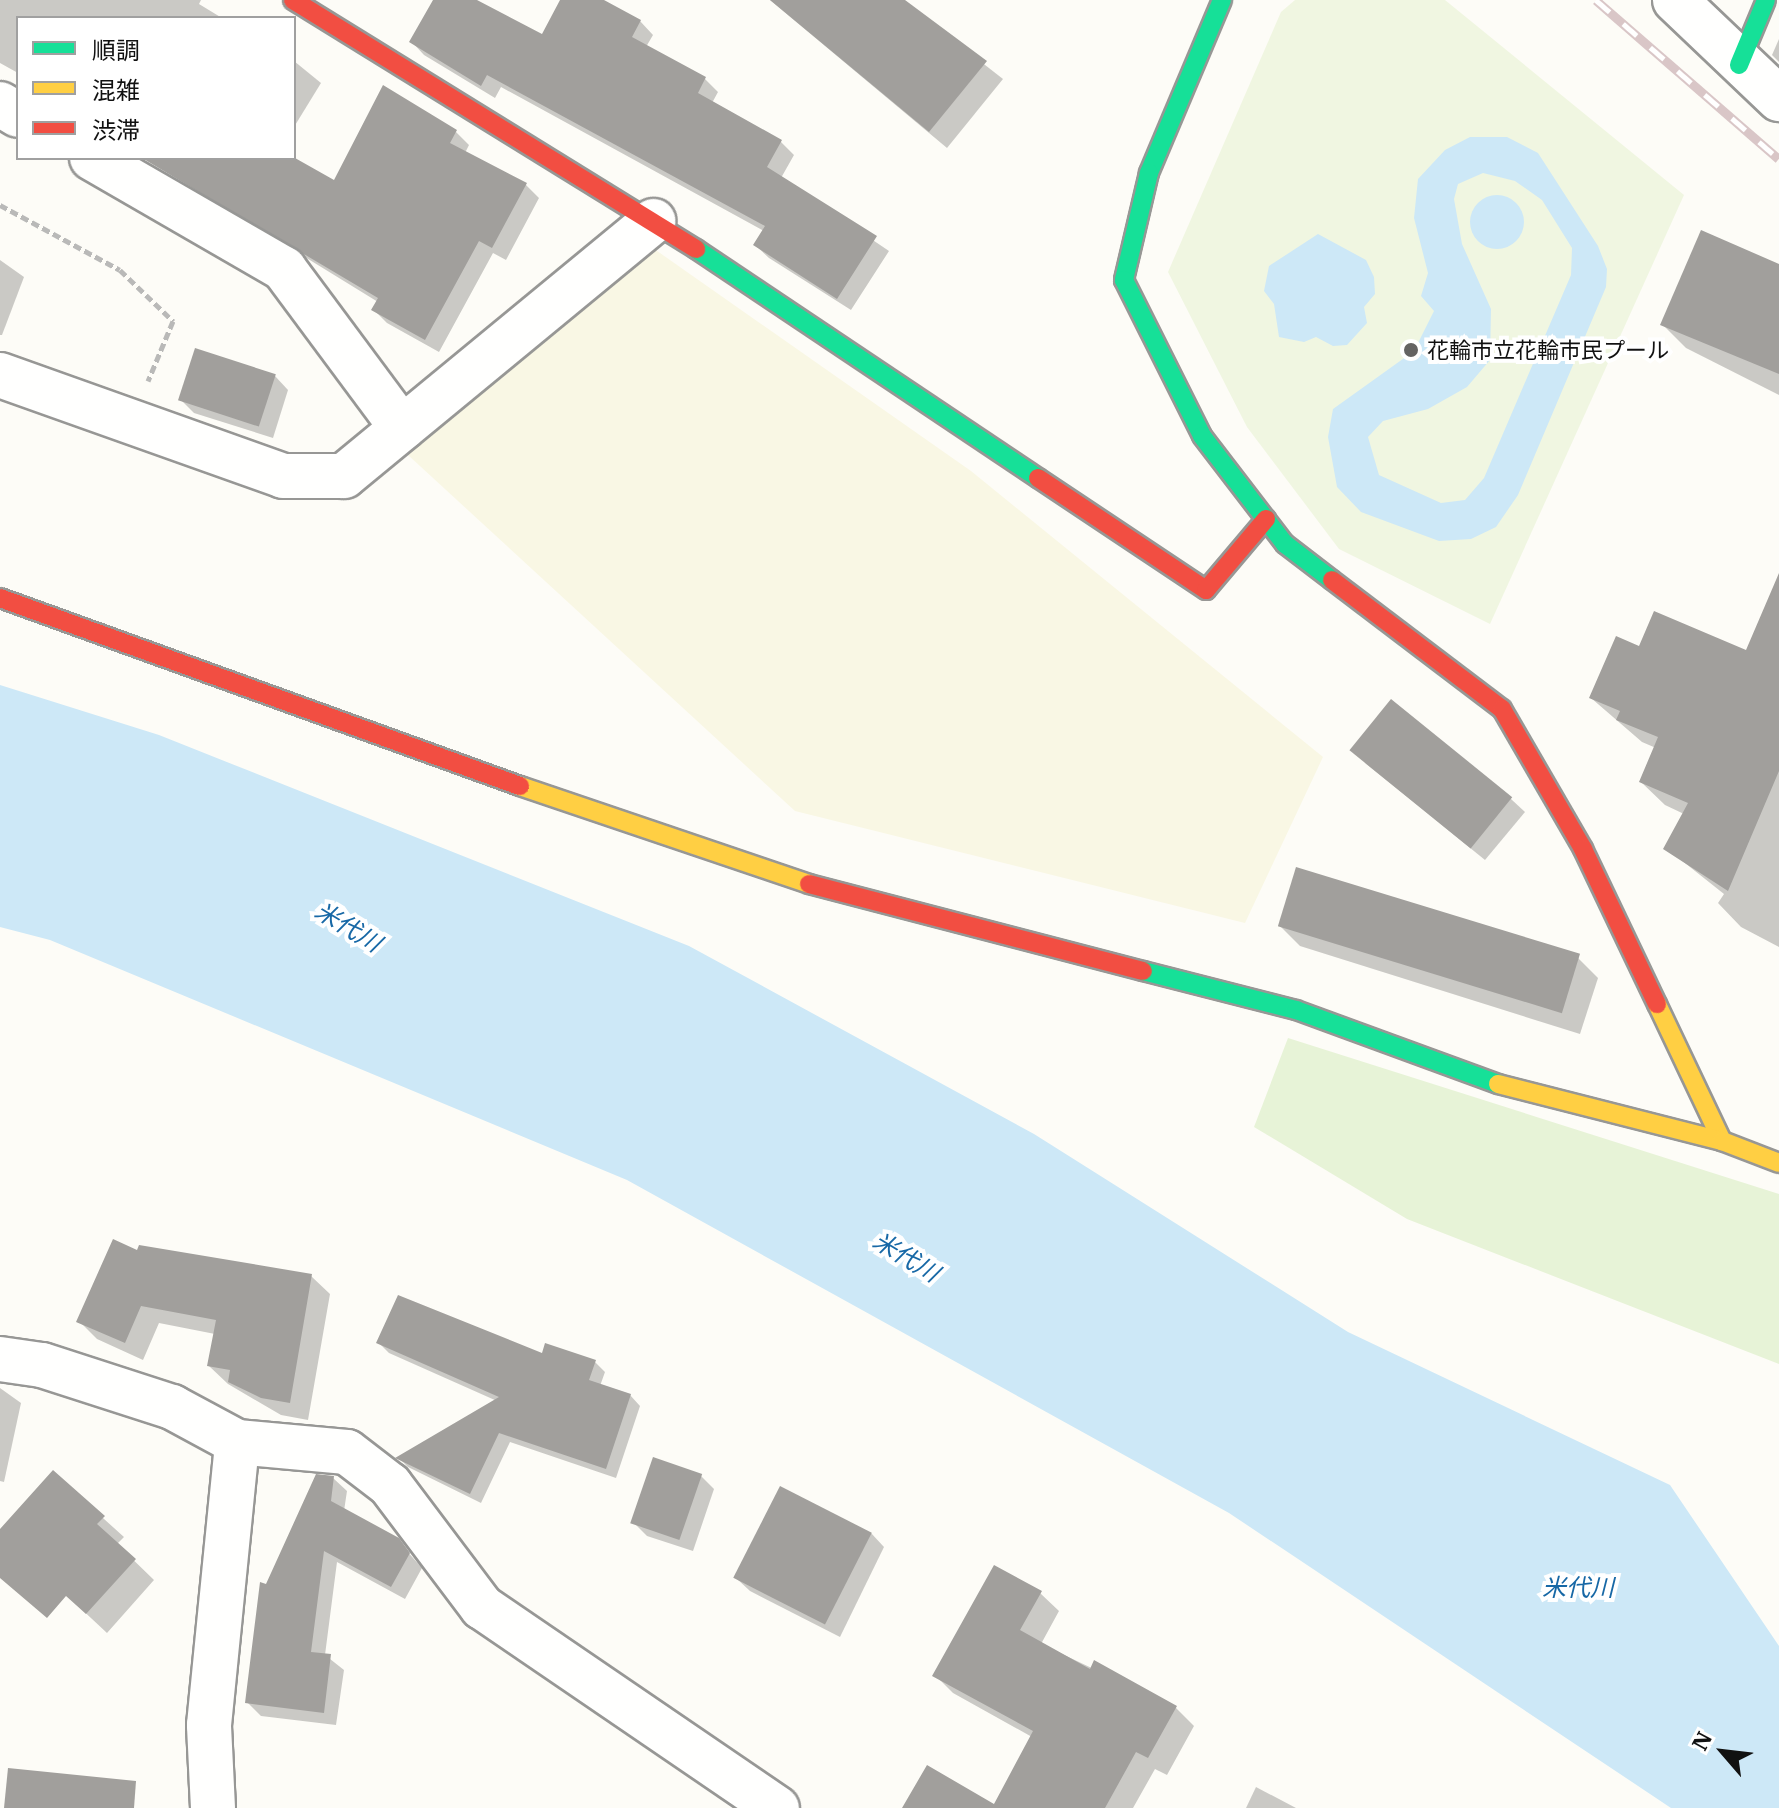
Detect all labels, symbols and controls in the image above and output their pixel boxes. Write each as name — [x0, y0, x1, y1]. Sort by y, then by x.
legend — [16, 16, 296, 160]
text: 順調 — [92, 34, 140, 66]
text: 混雑 — [92, 74, 140, 106]
text: 渋滞 — [92, 114, 140, 146]
place label: 花輪市立花輪市民プール — [1427, 337, 1669, 363]
marker: 花輪市立花輪市民プール — [1402, 341, 1420, 359]
water label: 米代川 — [310, 896, 386, 958]
water label: 米代川 — [868, 1226, 944, 1288]
water label: 米代川 — [1542, 1574, 1614, 1602]
north arrow — [1683, 1712, 1763, 1792]
text: N — [1684, 1726, 1718, 1755]

